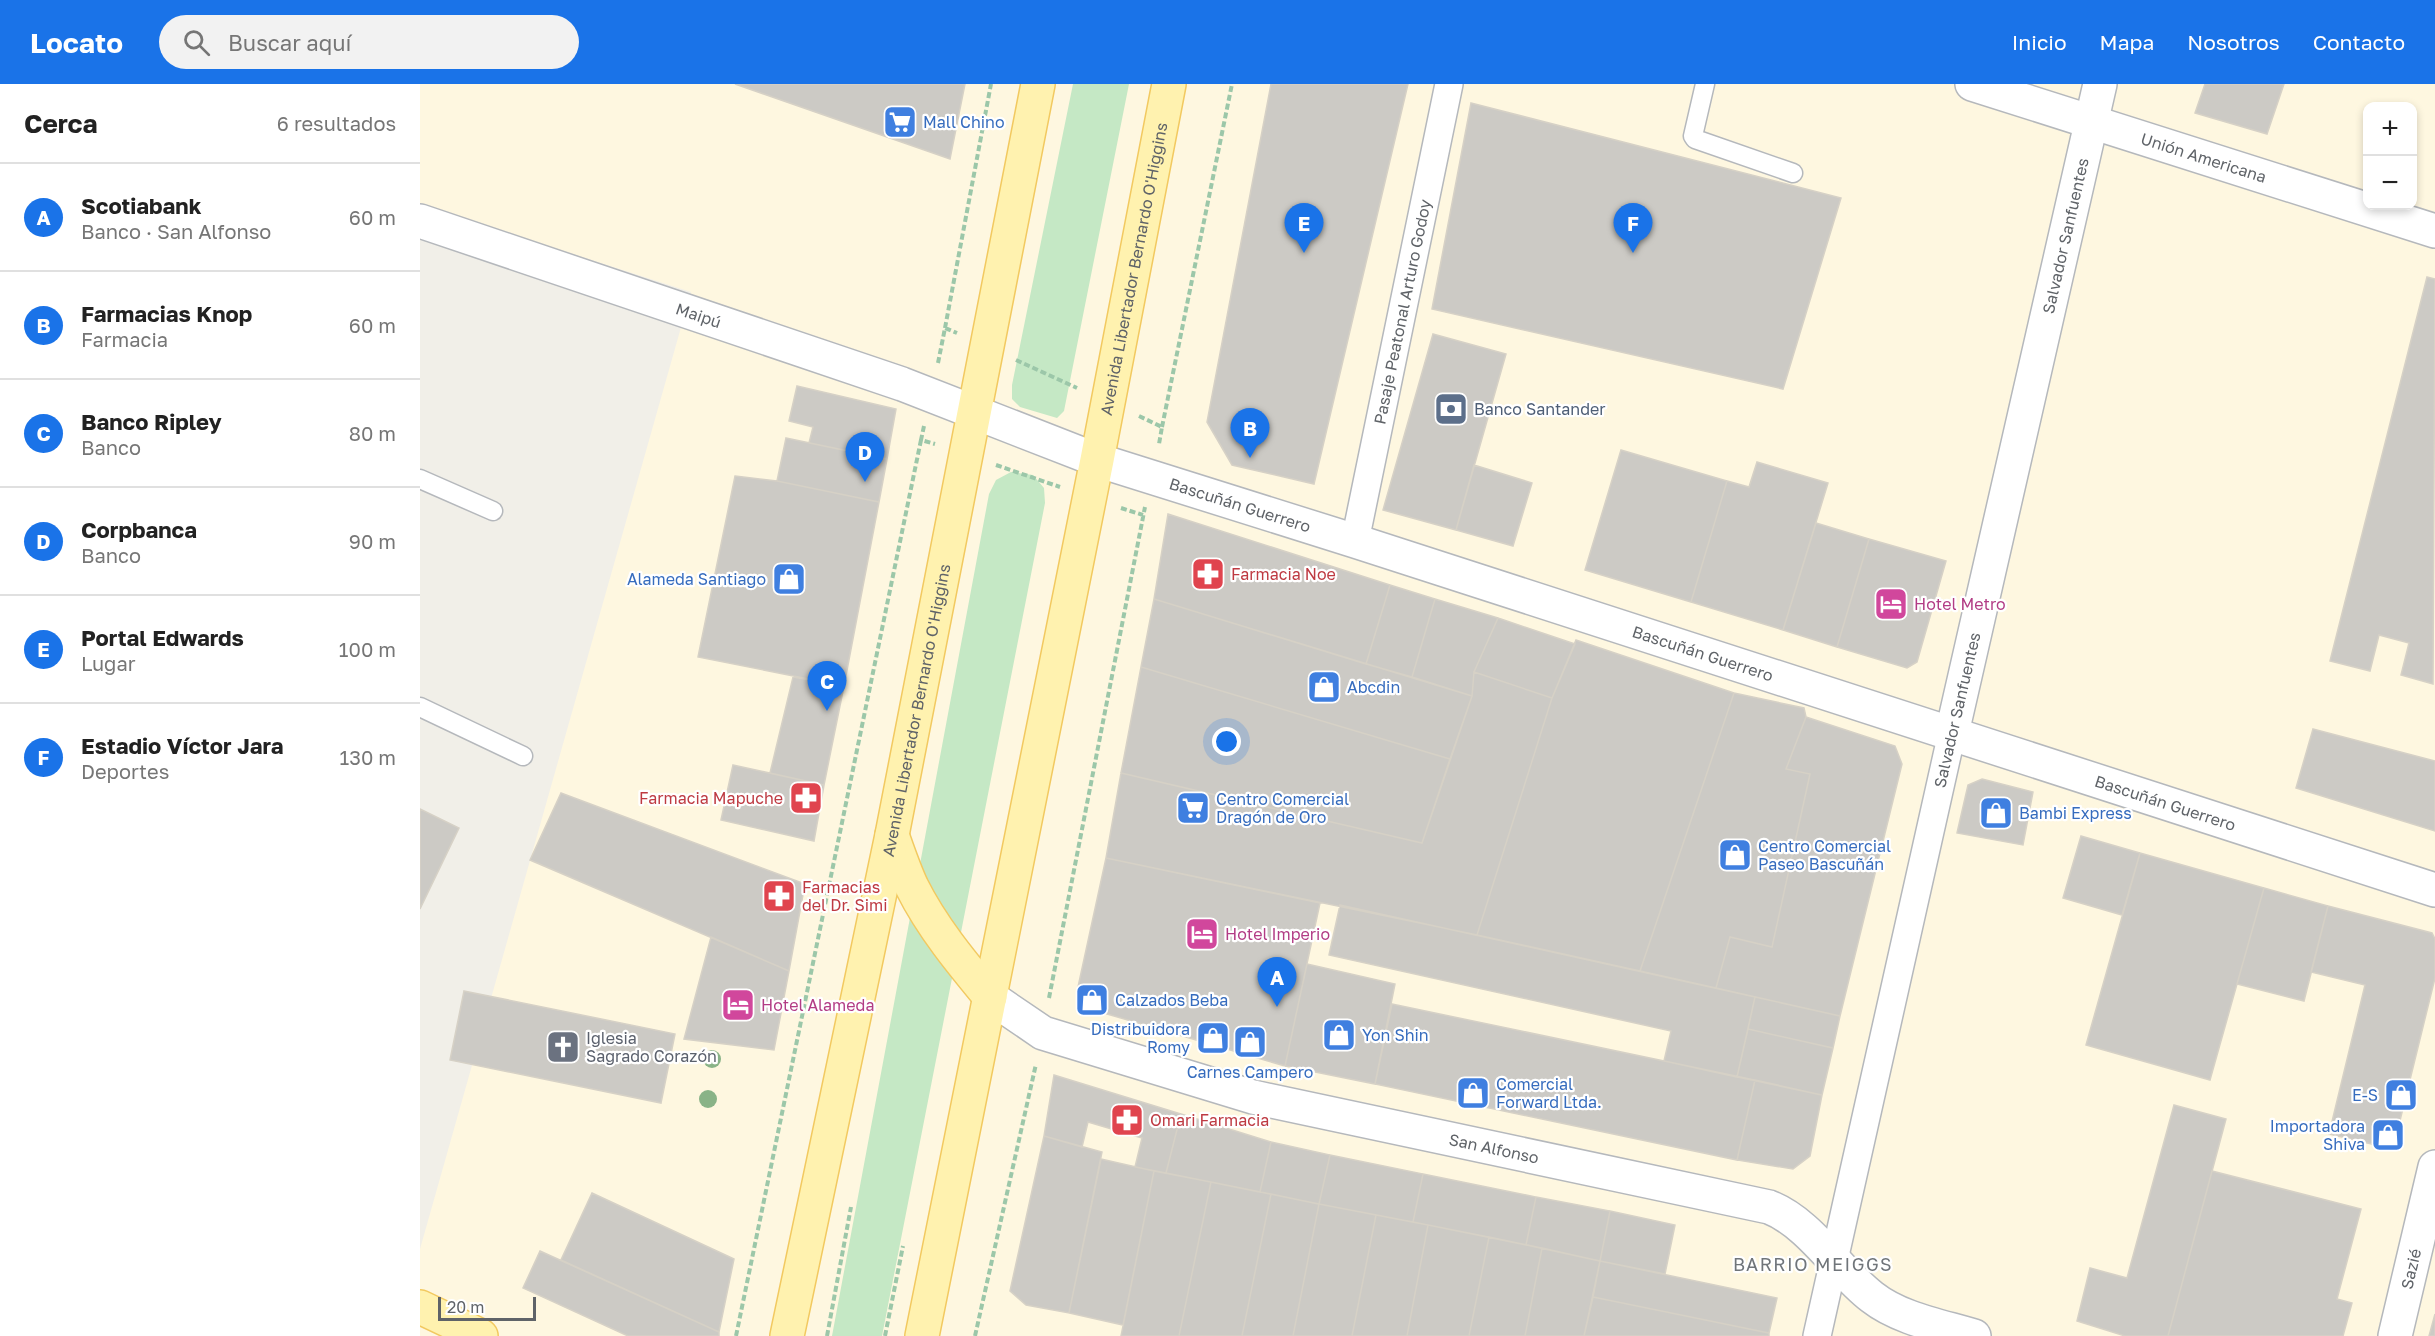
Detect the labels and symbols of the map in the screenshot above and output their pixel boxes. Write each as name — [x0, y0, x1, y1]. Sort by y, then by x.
supermarket icon: Mall Chino — [882, 104, 918, 140]
place label: Mall Chino — [923, 112, 1005, 132]
street label: Avenida Libertador Bernardo O'Higgins — [1096, 121, 1171, 417]
street label: Unión Americana — [2138, 128, 2269, 187]
street label: Salvador Sanfuentes — [2038, 156, 2093, 316]
street label: Pasaje Peatonal Arturo Godoy — [1369, 198, 1435, 426]
pin: E — [1284, 204, 1324, 253]
pin: F — [1614, 204, 1652, 253]
street label: Maipú — [673, 298, 724, 332]
bank icon: Banco Santander — [1433, 391, 1469, 427]
place label: Banco Santander — [1474, 399, 1606, 419]
pin: B — [1230, 408, 1270, 458]
pin: D — [846, 432, 884, 482]
street label: Bascuñán Guerrero — [1167, 473, 1313, 536]
pharmacy icon: Farmacia Noe — [1190, 556, 1226, 592]
shop icon: Alameda Santiago — [771, 561, 807, 597]
street label: Avenida Libertador Bernardo O'Higgins — [878, 562, 954, 858]
place label: Farmacia Noe — [1231, 564, 1336, 584]
place label: Alameda Santiago — [627, 569, 766, 589]
hotel icon: Hotel Metro — [1873, 586, 1909, 622]
place label: Hotel Metro — [1914, 594, 2006, 614]
street label: Bascuñán Guerrero — [1630, 621, 1776, 686]
street label: Salvador Sanfuentes — [1929, 630, 1985, 790]
pin: C — [808, 662, 846, 711]
shop icon: Abcdin — [1306, 669, 1342, 705]
place label: Abcdin — [1347, 677, 1400, 697]
your location — [1212, 727, 1241, 756]
street label: Bascuñán Guerrero — [2092, 771, 2238, 835]
pharmacy icon: Farmacia Mapuche — [788, 780, 824, 816]
place label: Farmacia Mapuche — [639, 788, 783, 808]
place label: Centro Comercial Dragón de Oro — [1216, 789, 1349, 827]
supermarket icon: Centro Comercial Dragón de Oro — [1175, 790, 1211, 826]
shop icon: Bambi Express — [1978, 795, 2014, 831]
place label: Bambi Express — [2019, 803, 2132, 823]
place label: Centro Comercial Paseo Bascuñán — [1758, 836, 1891, 874]
shop icon: Centro Comercial Paseo Bascuñán — [1717, 837, 1753, 873]
place label: Farmacias del Dr. Simi — [802, 877, 888, 915]
pharmacy icon: Farmacias del Dr. Simi — [761, 878, 797, 914]
hotel icon: Hotel Imperio — [1184, 916, 1220, 952]
place label: Hotel Imperio — [1225, 924, 1330, 944]
pin: A — [1258, 958, 1296, 1007]
shop icon: Calzados Beba — [1074, 982, 1110, 1018]
hotel icon: Hotel Alameda — [720, 987, 756, 1023]
place label: Calzados Beba — [1115, 990, 1228, 1010]
place label: Hotel Alameda — [761, 995, 874, 1015]
shop icon: Yon Shin — [1321, 1017, 1357, 1053]
place label: Distribuidora Romy — [1091, 1019, 1190, 1057]
shop icon: Distribuidora Romy — [1195, 1020, 1231, 1056]
shop icon: Carnes Campero — [1232, 1024, 1268, 1060]
place label: Yon Shin — [1362, 1025, 1429, 1045]
place label: Iglesia Sagrado Corazón — [586, 1028, 717, 1066]
church icon: Iglesia Sagrado Corazón — [545, 1029, 581, 1065]
place label: Carnes Campero — [1187, 1062, 1313, 1082]
place label: Comercial Forward Ltda. — [1496, 1074, 1602, 1112]
shop icon: Comercial Forward Ltda. — [1455, 1075, 1491, 1111]
shop icon: E-S — [2383, 1077, 2419, 1113]
place label: E-S — [2352, 1085, 2378, 1105]
pharmacy icon: Omari Farmacia — [1109, 1102, 1145, 1138]
place label: Omari Farmacia — [1150, 1110, 1269, 1130]
place label: Importadora Shiva — [2270, 1116, 2365, 1154]
shop icon: Importadora Shiva — [2370, 1117, 2406, 1153]
street label: San Alfonso — [1447, 1129, 1541, 1168]
street label: Sazié — [2396, 1247, 2425, 1291]
district label: BARRIO MEIGGS — [1733, 1253, 1893, 1275]
scale bar — [438, 1294, 536, 1322]

